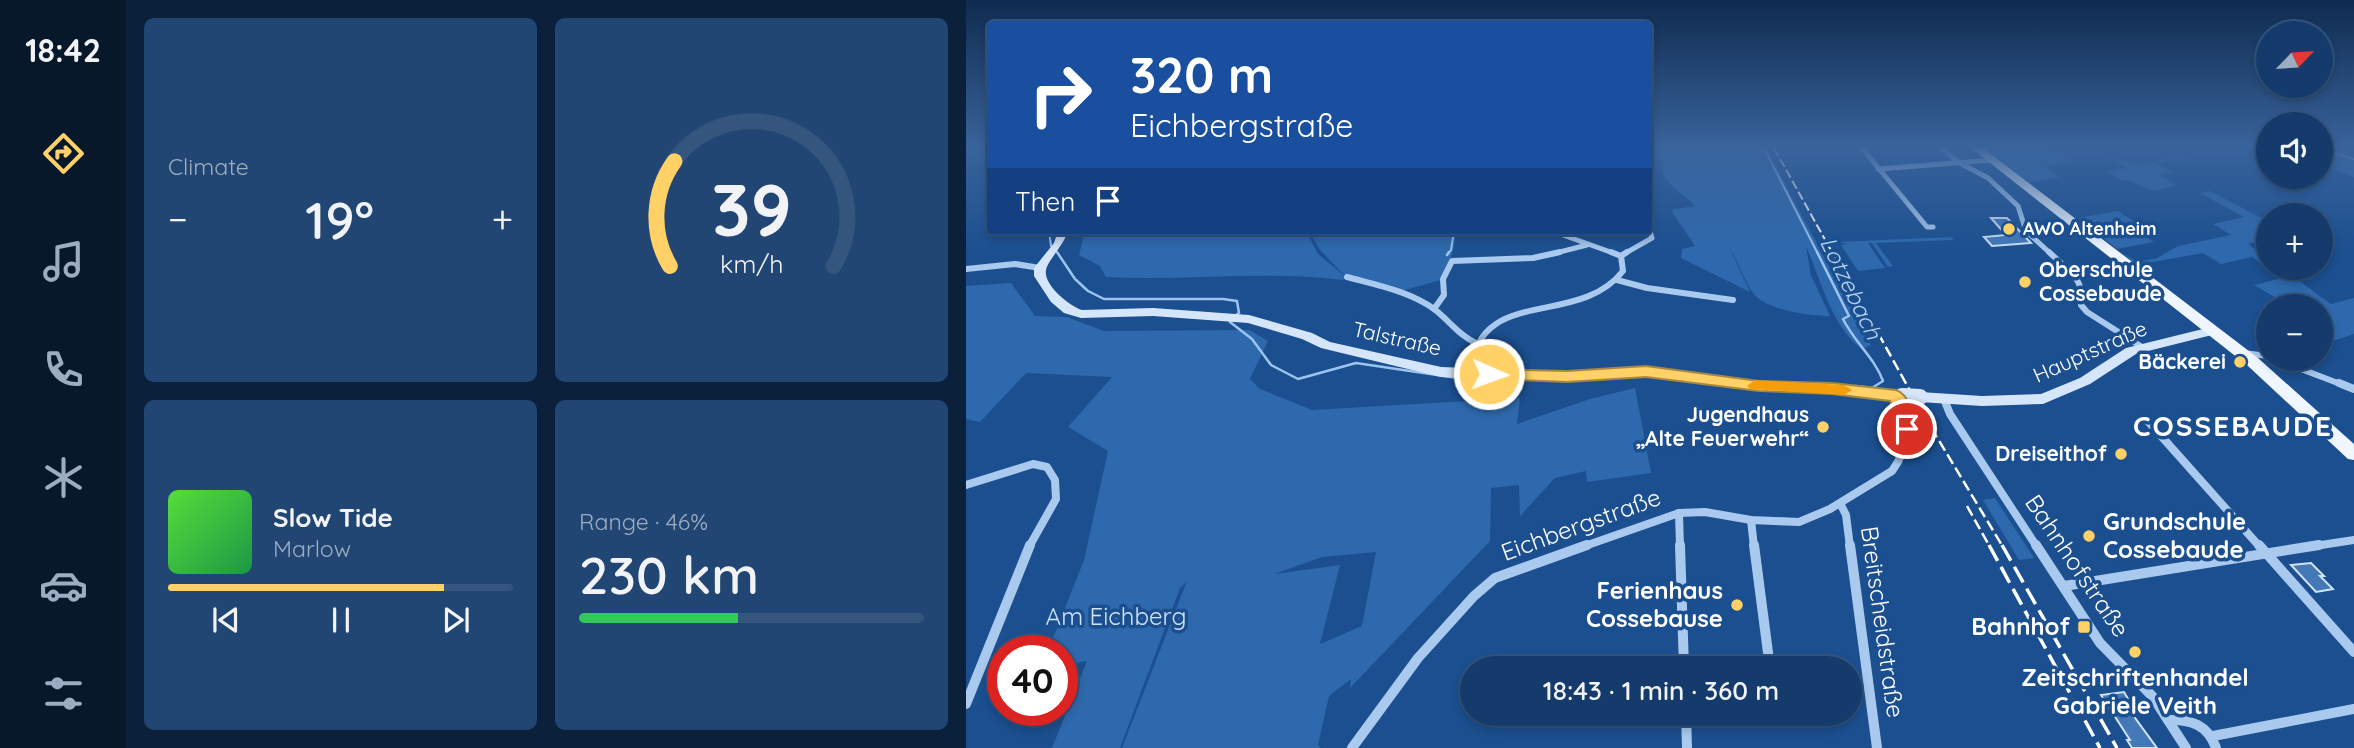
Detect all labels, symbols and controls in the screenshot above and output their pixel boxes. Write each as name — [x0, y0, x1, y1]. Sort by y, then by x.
north arrow — [2256, 21, 2333, 98]
map controls — [2256, 21, 2333, 371]
text: 18:42 — [25, 30, 101, 70]
text: 320 m — [1130, 44, 1273, 105]
icon: right — [1015, 49, 1106, 140]
text: Eichbergstraße — [1130, 105, 1353, 145]
button: sound — [2256, 112, 2333, 189]
icon: directions — [39, 129, 88, 178]
text: Climate — [168, 152, 249, 181]
text: 39 — [711, 163, 792, 254]
icon: arrive — [1089, 182, 1127, 220]
text: Then — [1015, 185, 1075, 218]
text: 19° — [305, 187, 374, 252]
text: − — [168, 195, 188, 243]
text: + — [492, 195, 513, 243]
button: + — [2256, 203, 2333, 280]
place label: AWO Altenheim — [2023, 217, 2157, 240]
marker: AWO Altenheim — [2001, 221, 2017, 237]
water label: Lotzebach — [1814, 232, 1889, 345]
icon: music — [39, 237, 88, 286]
text: km/h — [720, 248, 783, 279]
place label: Oberschule Cossebaude — [2039, 256, 2162, 306]
marker: Oberschule Cossebaude — [2017, 274, 2033, 290]
button: − — [2256, 294, 2333, 371]
street label: Hauptstraße — [2029, 314, 2151, 388]
street label: Talstraße — [1350, 315, 1444, 361]
position arrow — [1452, 337, 1526, 411]
icon: phone — [39, 345, 88, 394]
place label: Bäckerei — [2138, 348, 2226, 374]
marker: Bäckerei — [2232, 354, 2248, 370]
pin — [1877, 399, 1937, 459]
place label: Jugendhaus „Alte Feuerwehr“ — [1636, 401, 1809, 451]
district label: COSSEBAUDE — [2133, 408, 2333, 443]
icon: arrive — [1888, 410, 1926, 448]
marker: Jugendhaus „Alte Feuerwehr“ — [1815, 419, 1831, 435]
place label: Dreiseithof — [1995, 440, 2108, 466]
marker: Dreiseithof — [2113, 446, 2129, 462]
icon: climate — [39, 453, 88, 502]
street label: Eichbergstraße — [1497, 481, 1665, 567]
street label: Bahnhofstraße — [2019, 489, 2135, 643]
text: Slow Tide — [273, 501, 393, 534]
place label: Grundschule Cossebaude — [2103, 506, 2246, 564]
text: Range · 46% — [579, 507, 708, 536]
street label: Breitscheidstraße — [1855, 524, 1911, 720]
marker: Grundschule Cossebaude — [2081, 528, 2097, 544]
text: Marlow — [273, 534, 351, 563]
text: 230 km — [579, 542, 759, 607]
icon: car — [39, 561, 88, 610]
place label: Ferienhaus Cossebause — [1586, 575, 1723, 633]
marker: Ferienhaus Cossebause — [1729, 597, 1745, 613]
icon: previous — [207, 601, 245, 639]
icon: pause — [322, 601, 360, 639]
icon: next — [437, 601, 475, 639]
park label: Am Eichberg — [1046, 601, 1186, 631]
place label: Bahnhof — [1971, 613, 2070, 641]
marker: Bahnhof — [2076, 619, 2092, 635]
speed limit sign: 40 — [987, 635, 1078, 726]
marker: Zeitschriftenhandel Gabriele Veith — [2127, 644, 2143, 660]
place label: Zeitschriftenhandel Gabriele Veith — [2021, 662, 2249, 720]
icon: filters — [39, 669, 88, 718]
text: 18:43 · 1 min · 360 m — [1543, 674, 1779, 707]

